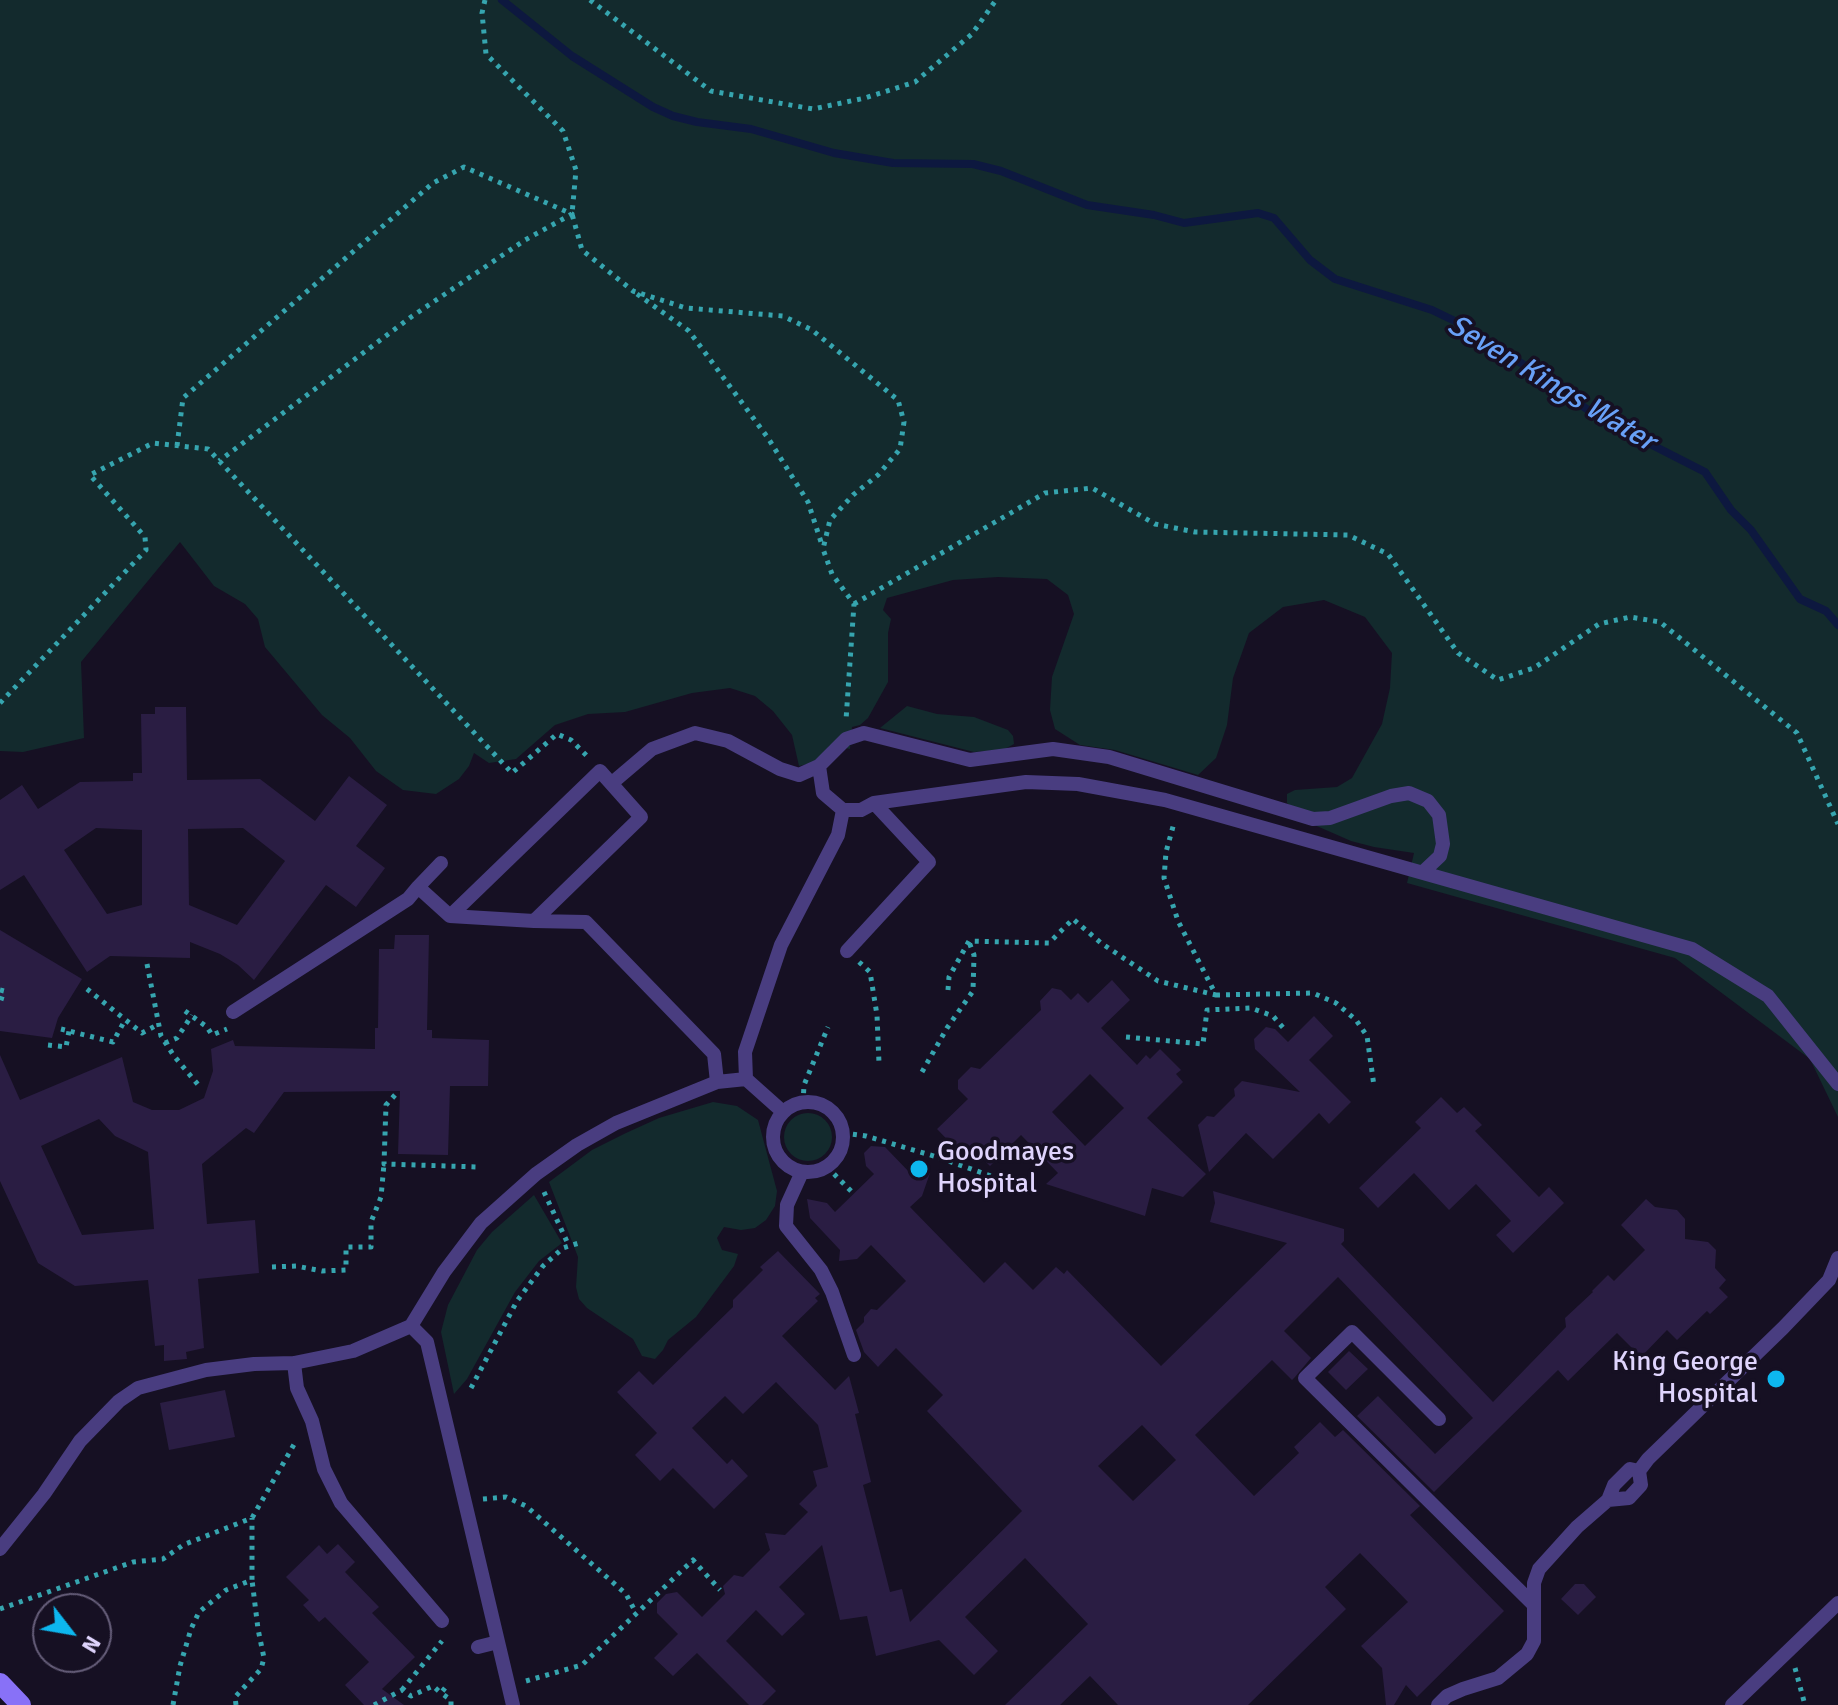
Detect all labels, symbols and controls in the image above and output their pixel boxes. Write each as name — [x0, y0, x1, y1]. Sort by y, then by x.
water label: Seven Kings Water — [1441, 308, 1661, 460]
place label: Goodmayes Hospital — [937, 1136, 1074, 1202]
marker: Goodmayes Hospital — [908, 1158, 930, 1180]
place label: King George Hospital — [1612, 1346, 1758, 1412]
marker: King George Hospital — [1765, 1368, 1787, 1390]
north arrow — [32, 1593, 112, 1673]
text: N — [76, 1631, 107, 1658]

